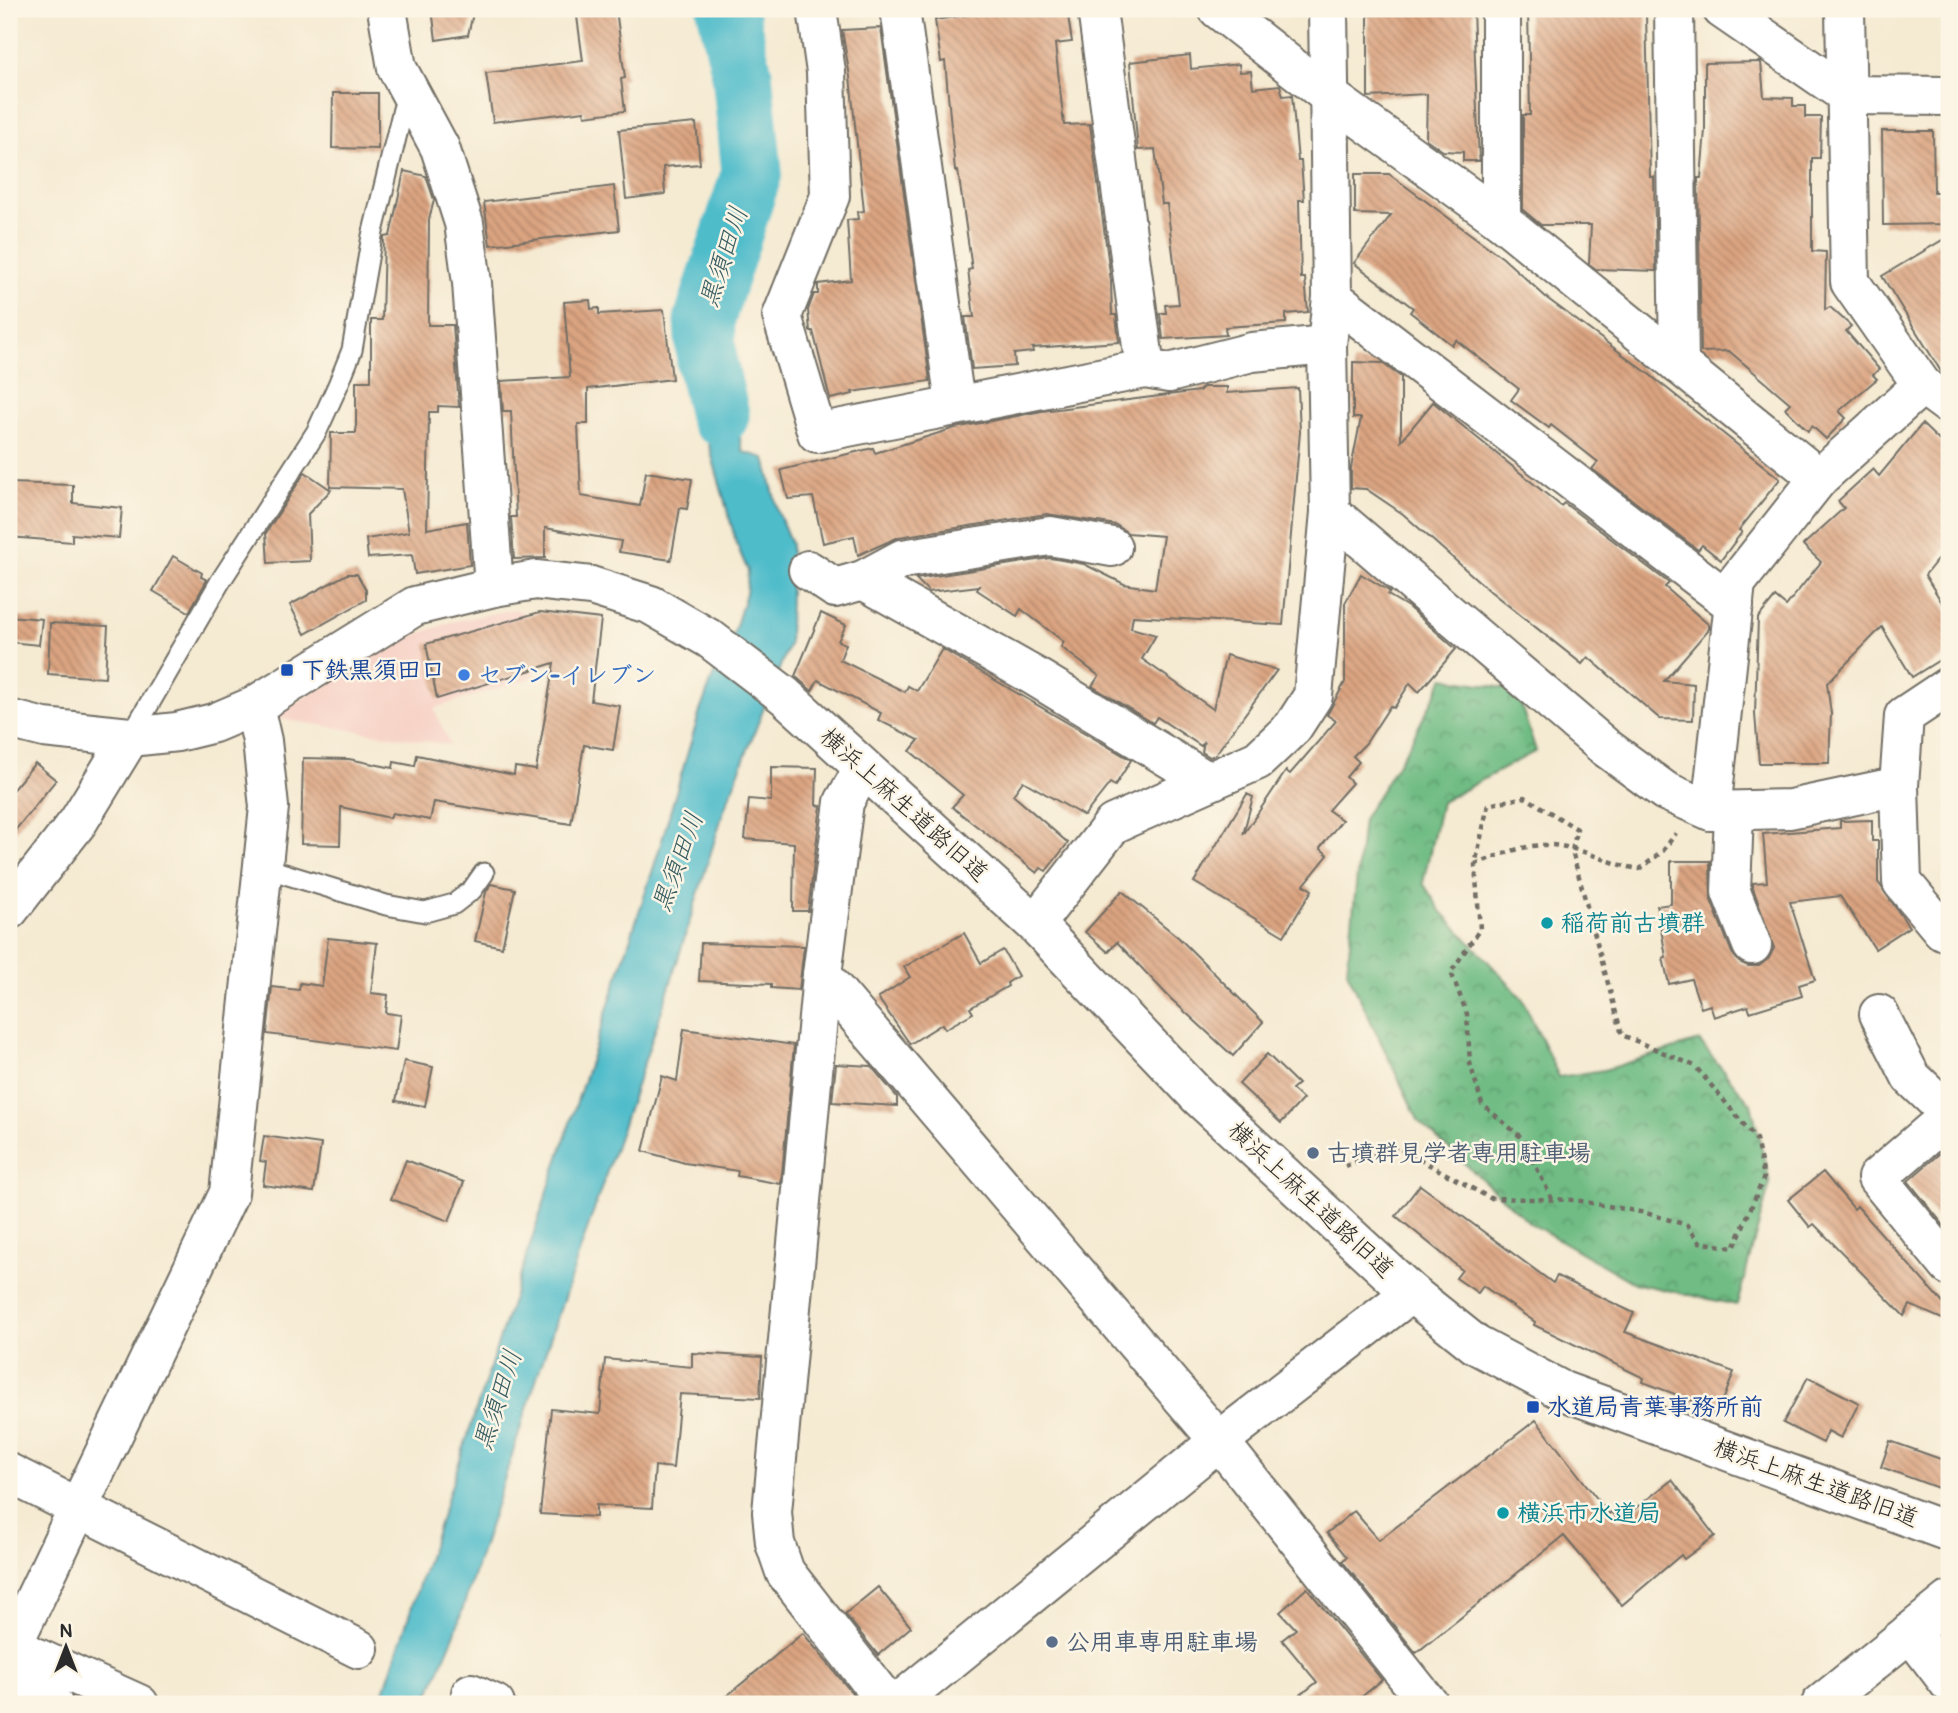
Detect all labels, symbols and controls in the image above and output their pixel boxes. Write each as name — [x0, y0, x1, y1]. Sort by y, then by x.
water label: 黒須田川 — [693, 203, 755, 311]
place label: 下鉄黒須田口 — [301, 656, 445, 685]
place label: セブン-イレブン — [478, 661, 656, 690]
marker: 下鉄黒須田口 — [279, 662, 295, 678]
marker: セブン-イレブン — [456, 667, 472, 683]
street label: 横浜上麻生道路旧道 — [814, 722, 994, 888]
water label: 黒須田川 — [645, 808, 711, 916]
place label: 稲荷前古墳群 — [1561, 909, 1705, 938]
marker: 稲荷前古墳群 — [1539, 915, 1555, 931]
street label: 横浜上麻生道路旧道 — [1222, 1116, 1400, 1284]
place label: 古墳群見学者専用駐車場 — [1327, 1139, 1591, 1168]
marker: 古墳群見学者専用駐車場 — [1305, 1145, 1321, 1161]
water label: 黒須田川 — [467, 1346, 529, 1454]
place label: 水道局青葉事務所前 — [1547, 1393, 1763, 1422]
marker: 水道局青葉事務所前 — [1525, 1399, 1541, 1415]
street label: 横浜上麻生道路旧道 — [1710, 1432, 1922, 1534]
place label: 横浜市水道局 — [1517, 1499, 1661, 1528]
marker: 横浜市水道局 — [1495, 1505, 1511, 1521]
north arrow — [32, 1612, 102, 1682]
text: N — [60, 1619, 73, 1643]
place label: 公用車専用駐車場 — [1066, 1628, 1258, 1657]
marker: 公用車専用駐車場 — [1044, 1634, 1060, 1650]

